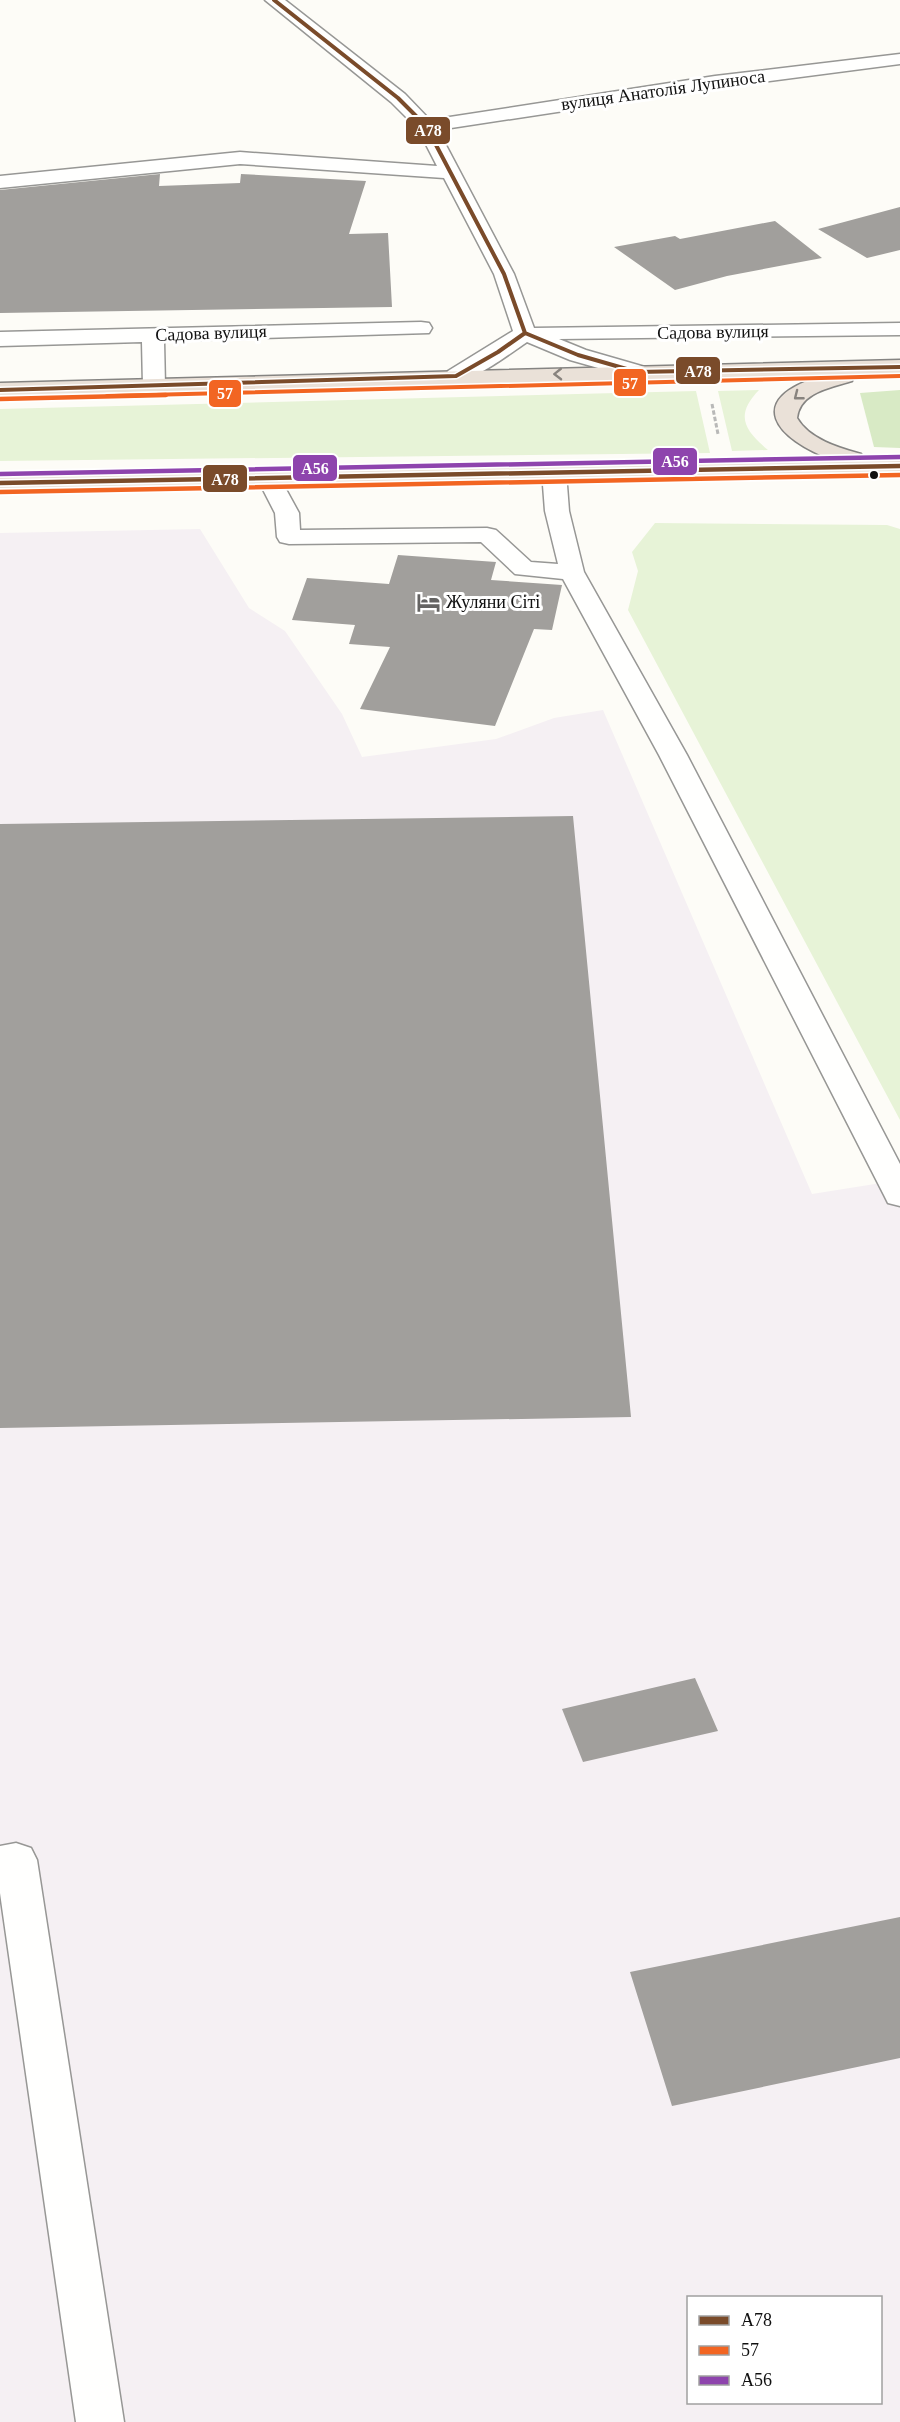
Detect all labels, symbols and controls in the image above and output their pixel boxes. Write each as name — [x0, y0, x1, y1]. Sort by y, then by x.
street label: вулиця Анатолія Лупиноса — [560, 66, 766, 114]
line badge: А78 — [405, 116, 451, 145]
text: А78 — [414, 122, 442, 139]
street label: Садова вулиця — [155, 321, 267, 345]
street label: Садова вулиця — [657, 321, 769, 343]
line badge: А78 — [675, 356, 721, 385]
text: А78 — [684, 363, 712, 380]
one-way arrow — [553, 368, 562, 380]
line badge: 57 — [613, 368, 647, 397]
text: 57 — [622, 375, 638, 392]
line badge: 57 — [208, 379, 242, 408]
text: 57 — [217, 385, 233, 402]
one-way arrow — [794, 389, 805, 400]
line badge: A56 — [652, 447, 698, 476]
text: A56 — [661, 453, 689, 470]
line badge: A56 — [292, 454, 338, 482]
text: A56 — [301, 460, 329, 477]
line badge: А78 — [202, 464, 248, 493]
unlabelled marker — [868, 469, 880, 481]
text: А78 — [211, 471, 239, 488]
hotel icon: Жуляни Сіті — [415, 589, 441, 615]
place label: Жуляни Сіті — [446, 592, 540, 612]
legend — [687, 2296, 882, 2404]
text: А78 — [741, 2310, 772, 2330]
text: 57 — [741, 2340, 759, 2360]
text: A56 — [741, 2370, 772, 2390]

